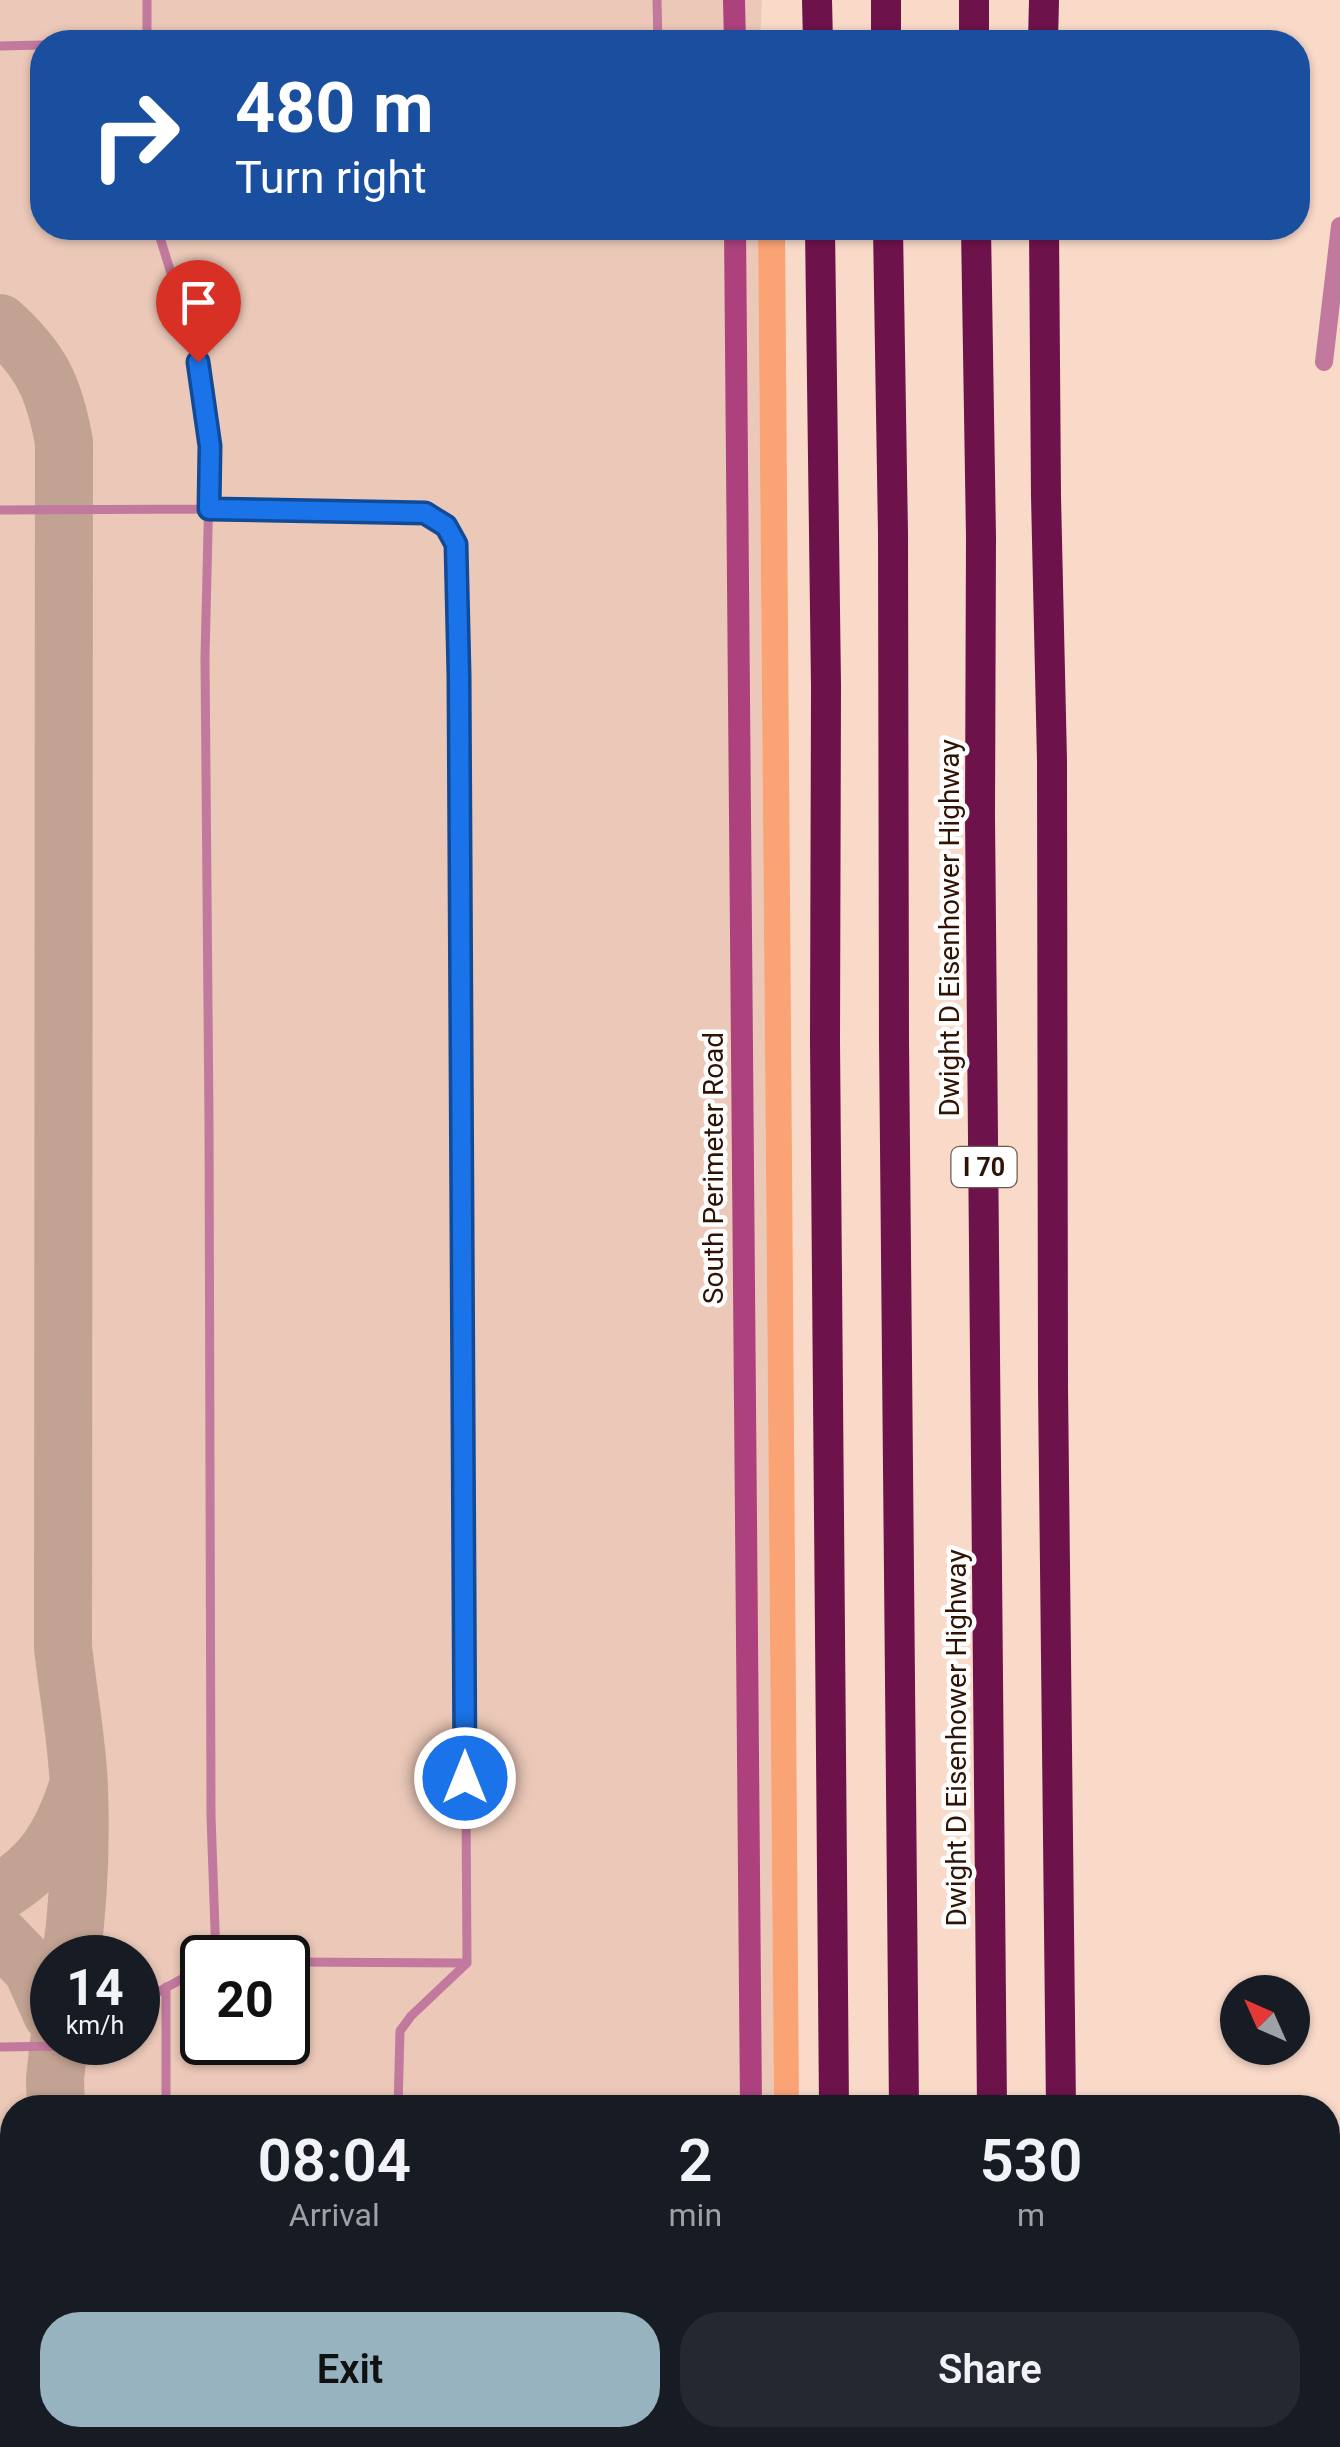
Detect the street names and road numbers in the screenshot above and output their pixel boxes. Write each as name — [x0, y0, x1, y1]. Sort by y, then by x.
street label: Dwight D Eisenhower Highway — [933, 739, 966, 1117]
street label: South Perimeter Road — [697, 1032, 730, 1304]
road number: I 70 — [952, 1147, 1016, 1187]
street label: Dwight D Eisenhower Highway — [940, 1549, 973, 1927]

